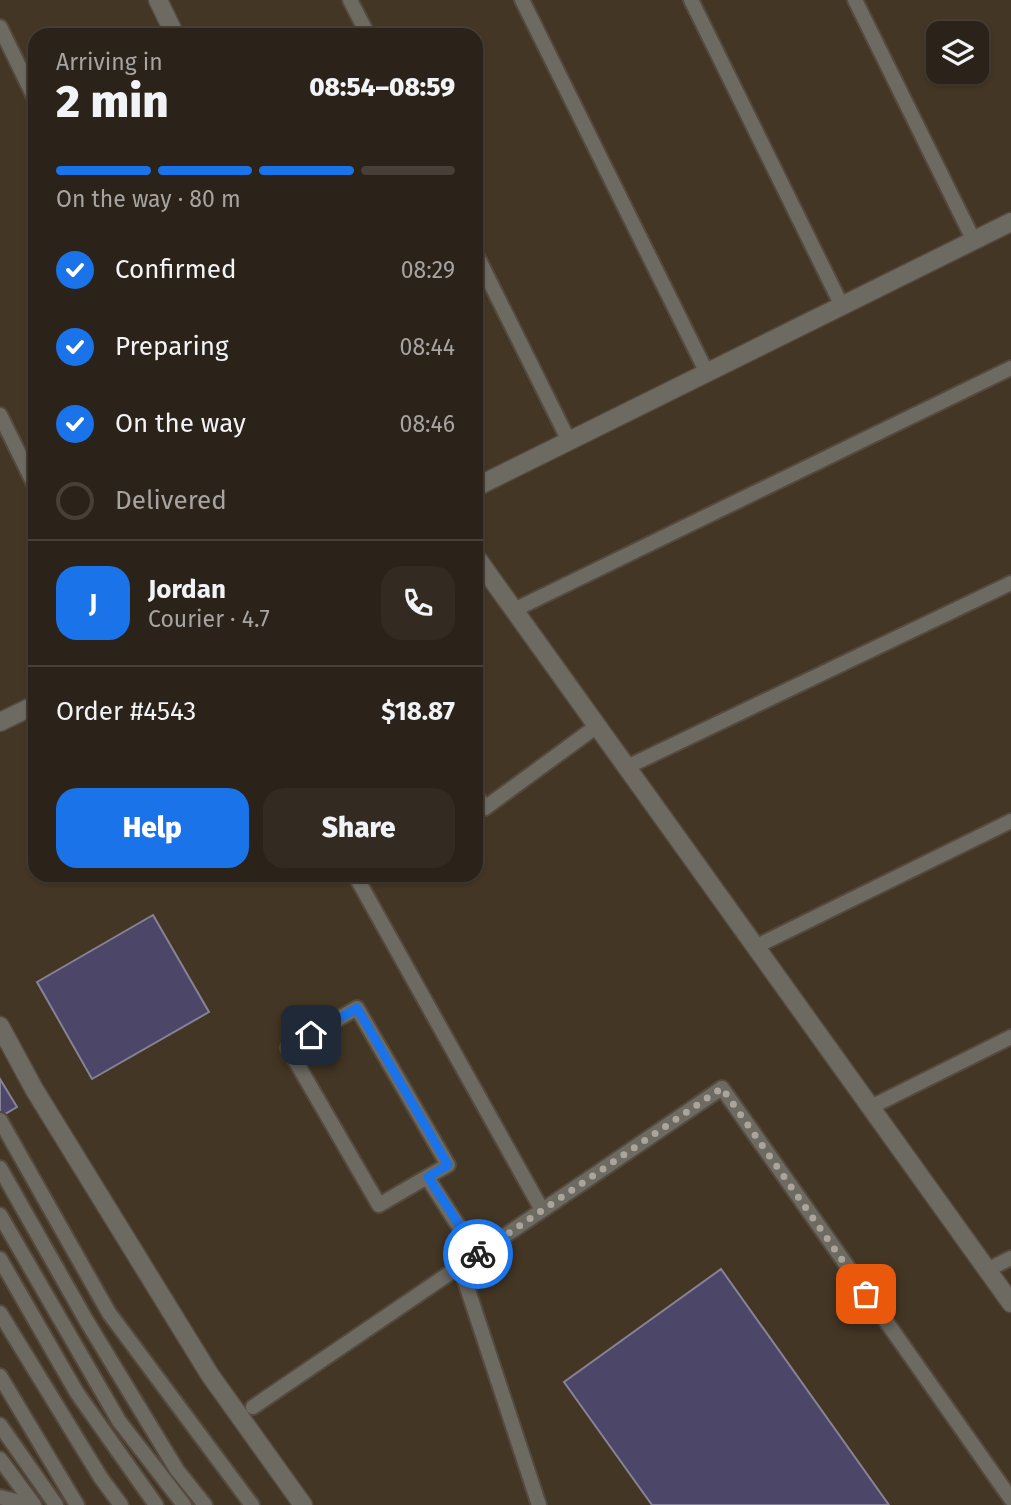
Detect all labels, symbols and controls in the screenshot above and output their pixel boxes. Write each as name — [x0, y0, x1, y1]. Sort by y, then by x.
map controls — [926, 21, 989, 84]
button: layers — [926, 21, 989, 84]
text: Arriving in — [56, 48, 163, 76]
text: 08:54–08:59 — [309, 72, 455, 103]
text: 2 min — [56, 74, 169, 129]
text: On the way · 80 m — [56, 185, 241, 213]
icon: check — [56, 251, 94, 289]
text: Confirmed — [115, 254, 236, 285]
text: 08:29 — [401, 256, 455, 284]
icon: check — [56, 328, 94, 366]
text: Preparing — [115, 331, 228, 362]
text: 08:44 — [400, 333, 455, 361]
icon: check — [56, 405, 94, 443]
text: On the way — [115, 408, 246, 439]
text: 08:46 — [400, 410, 455, 438]
text: Delivered — [115, 485, 227, 516]
button: phone — [381, 566, 455, 640]
text: Jordan — [148, 574, 226, 605]
text: J — [89, 588, 97, 619]
text: Courier · 4.7 — [148, 605, 270, 633]
text: Order #4543 — [56, 696, 196, 727]
text: $18.87 — [381, 696, 455, 727]
button: Help — [56, 788, 249, 868]
button: Share — [263, 788, 455, 868]
pin — [281, 1005, 341, 1065]
icon: home — [292, 1016, 330, 1054]
courier — [443, 1219, 513, 1289]
icon: bike — [459, 1235, 497, 1273]
pin — [836, 1264, 896, 1324]
icon: bag — [847, 1275, 885, 1313]

